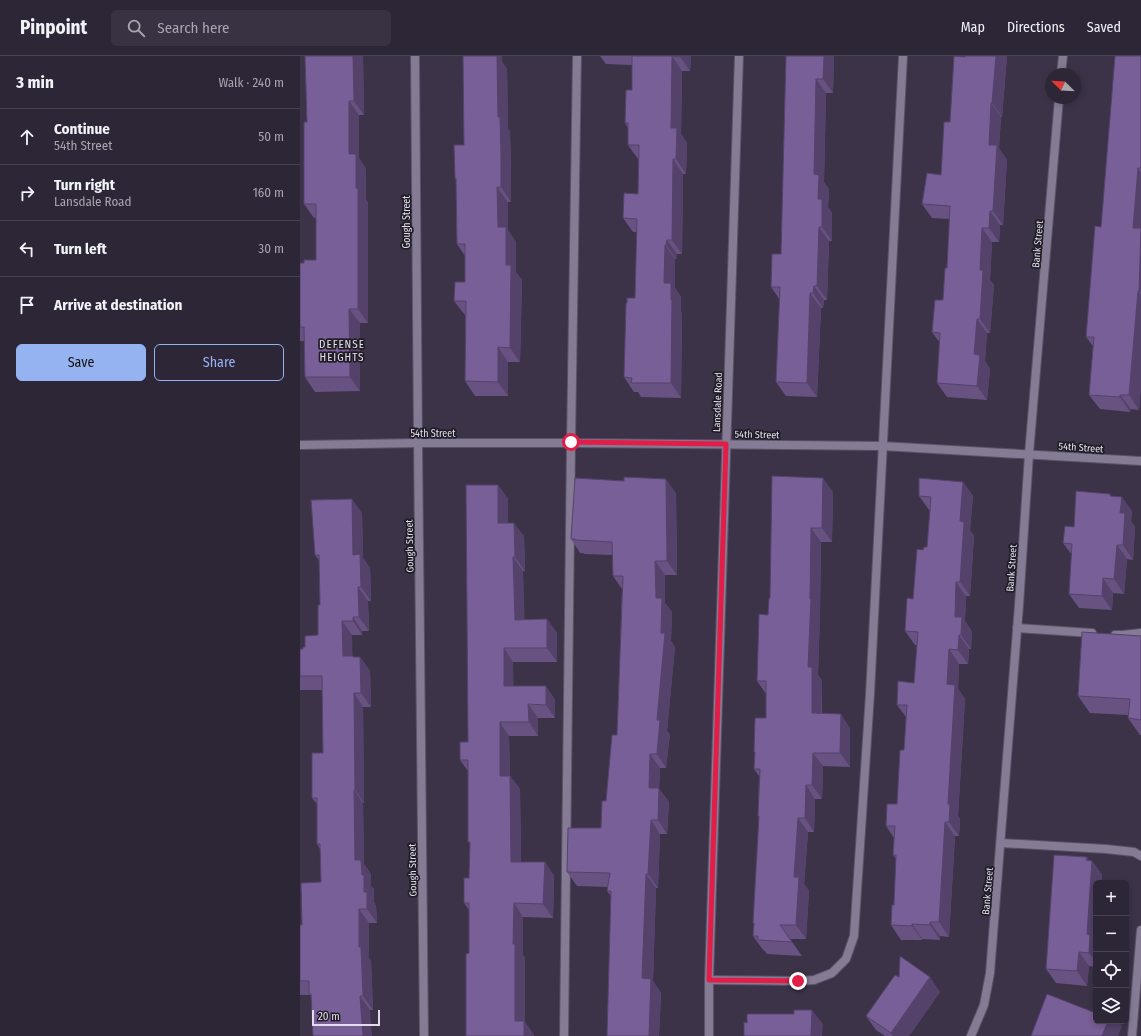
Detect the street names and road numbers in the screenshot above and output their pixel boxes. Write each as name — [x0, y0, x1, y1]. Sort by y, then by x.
street label: Gough Street — [401, 195, 413, 249]
street label: Bank Street — [1030, 219, 1046, 268]
street label: Lansdale Road — [711, 372, 725, 432]
street label: 54th Street — [411, 428, 456, 440]
street label: 54th Street — [734, 429, 780, 441]
street label: 54th Street — [1058, 440, 1104, 456]
street label: Gough Street — [404, 519, 416, 573]
street label: Bank Street — [1004, 543, 1020, 592]
street label: Gough Street — [407, 843, 419, 897]
street label: Bank Street — [980, 866, 996, 915]

